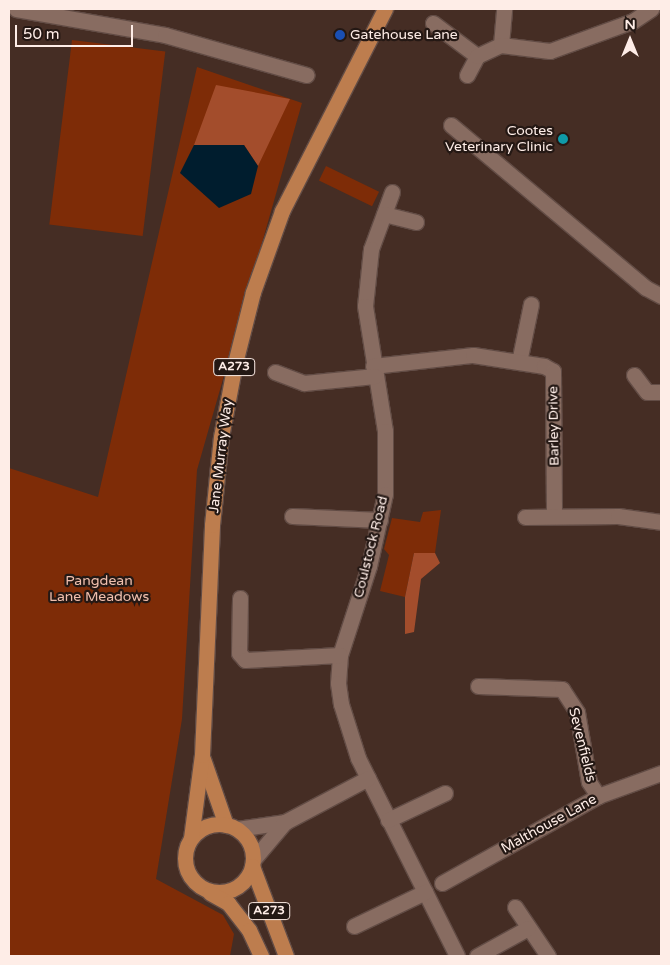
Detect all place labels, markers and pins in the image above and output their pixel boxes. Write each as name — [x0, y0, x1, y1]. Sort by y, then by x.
place label: Gatehouse Lane — [350, 27, 458, 43]
marker: Gatehouse Lane — [334, 29, 346, 41]
place label: Cootes Veterinary Clinic — [445, 123, 553, 156]
marker: Cootes Veterinary Clinic — [557, 133, 569, 145]

